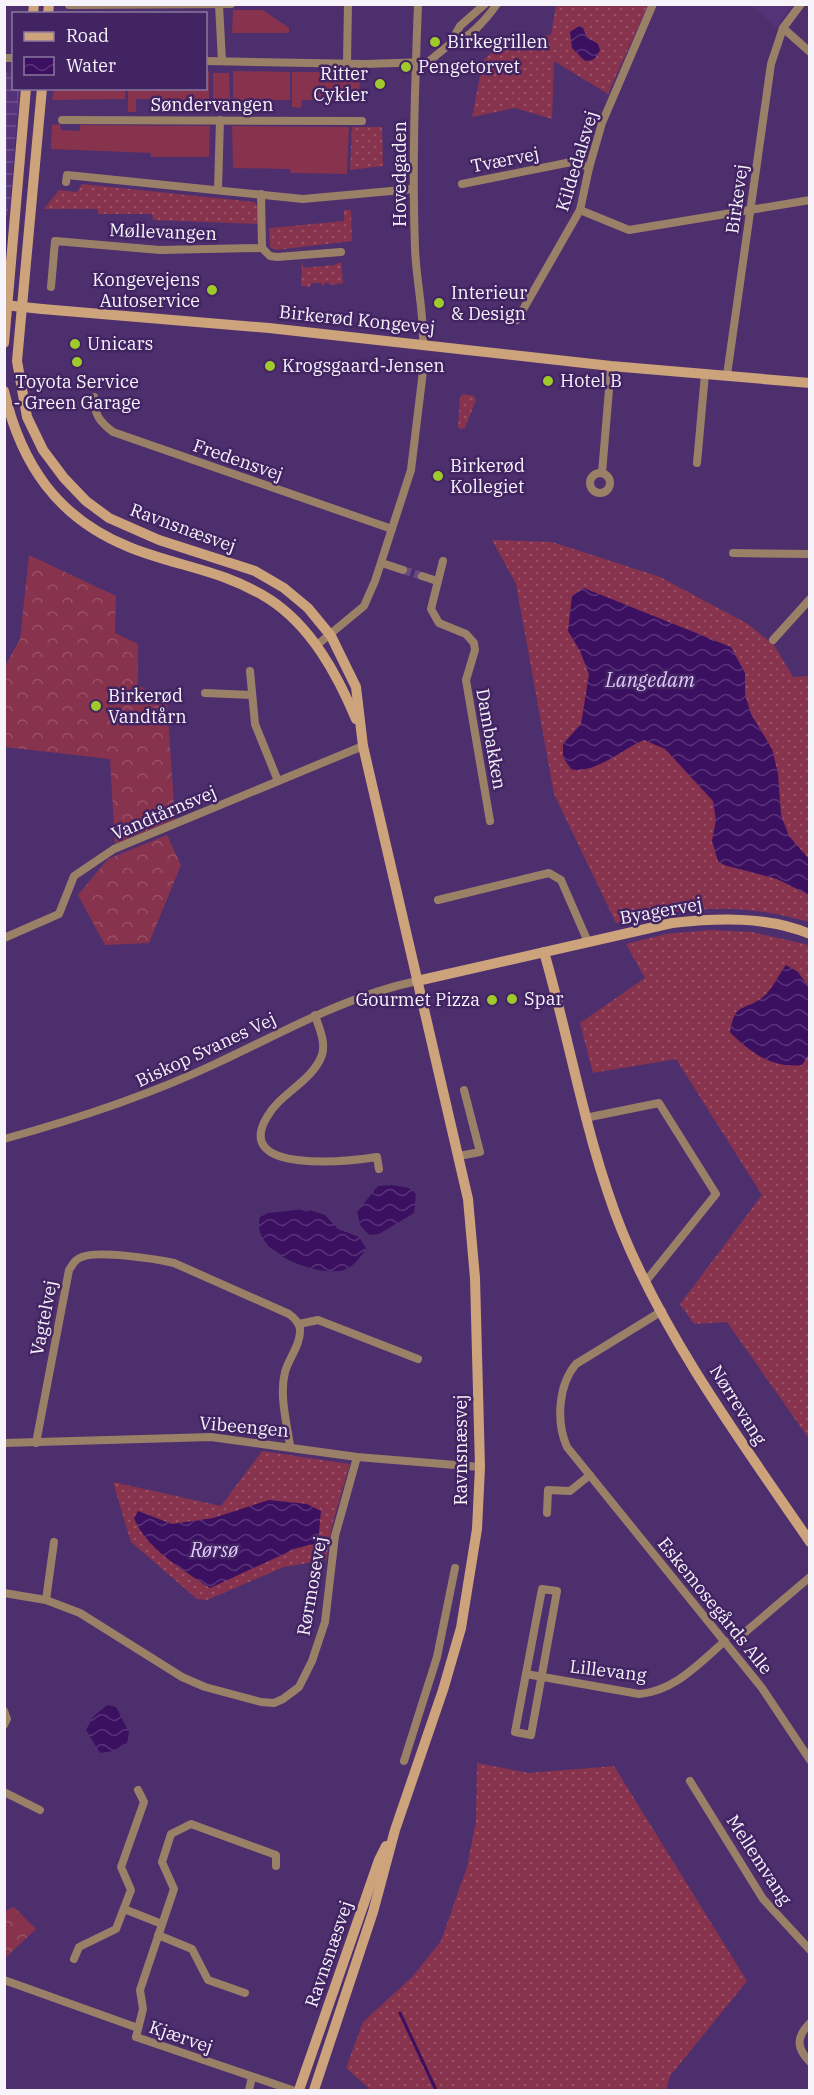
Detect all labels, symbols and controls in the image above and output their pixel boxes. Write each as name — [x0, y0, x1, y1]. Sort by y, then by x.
legend — [12, 12, 207, 90]
text: Road — [66, 24, 109, 47]
place label: Birkegrillen — [447, 30, 548, 53]
marker: Birkegrillen — [428, 35, 442, 49]
text: Water — [66, 54, 116, 77]
place label: Pengetorvet — [418, 55, 520, 78]
marker: Pengetorvet — [399, 60, 413, 74]
place label: Ritter Cykler — [313, 62, 368, 106]
marker: Ritter Cykler — [373, 77, 387, 91]
street label: Søndervangen — [151, 93, 273, 116]
street label: Kildedalsvej — [550, 108, 603, 214]
street label: Hovedgaden — [388, 121, 411, 227]
street label: Tværvej — [469, 142, 541, 177]
street label: Birkevej — [720, 163, 753, 235]
street label: Møllevangen — [109, 218, 217, 245]
place label: Kongevejens Autoservice — [92, 268, 200, 312]
place label: Interieur & Design — [451, 281, 527, 325]
marker: Kongevejens Autoservice — [205, 283, 219, 297]
marker: Interieur & Design — [432, 296, 446, 310]
street label: Birkerød Kongevej — [278, 300, 436, 339]
place label: Unicars — [87, 332, 153, 355]
marker: Unicars — [68, 337, 82, 351]
place label: Krogsgaard-Jensen — [282, 354, 445, 377]
marker: Toyota Service - Green Garage — [70, 355, 84, 369]
marker: Krogsgaard-Jensen — [263, 359, 277, 373]
place label: Hotel B — [560, 369, 622, 392]
place label: Toyota Service - Green Garage — [13, 370, 141, 414]
marker: Hotel B — [541, 374, 555, 388]
street label: Fredensvej — [190, 433, 286, 486]
place label: Birkerød Kollegiet — [450, 454, 525, 498]
marker: Birkerød Kollegiet — [431, 469, 445, 483]
street label: Ravnsnæsvej — [127, 498, 239, 557]
water label: Langedam — [604, 666, 695, 693]
place label: Birkerød Vandtårn — [108, 684, 187, 728]
street label: Dambakken — [471, 687, 512, 791]
marker: Birkerød Vandtårn — [89, 699, 103, 713]
street label: Vandtårnsvej — [108, 780, 220, 845]
street label: Byagervej — [618, 892, 704, 929]
place label: Spar — [524, 987, 564, 1010]
place label: Gourmet Pizza — [355, 988, 480, 1011]
marker: Spar — [505, 992, 519, 1006]
marker: Gourmet Pizza — [485, 993, 499, 1007]
street label: Biskop Svanes Vej — [132, 1007, 280, 1092]
street label: Vagtelvej — [25, 1278, 62, 1358]
street label: Nørrevang — [705, 1360, 772, 1449]
street label: Ravnsnæsvej — [449, 1394, 472, 1506]
street label: Vibeengen — [198, 1411, 290, 1442]
street label: Eskemosegårds Alle — [653, 1532, 778, 1679]
street label: Rørmosevej — [291, 1535, 332, 1637]
water label: Rørsø — [189, 1536, 239, 1563]
street label: Lillevang — [568, 1654, 648, 1687]
street label: Mellemvang — [722, 1810, 797, 1909]
street label: Ravnsnæsvej — [300, 1898, 357, 2010]
street label: Kjærvej — [146, 2015, 216, 2058]

